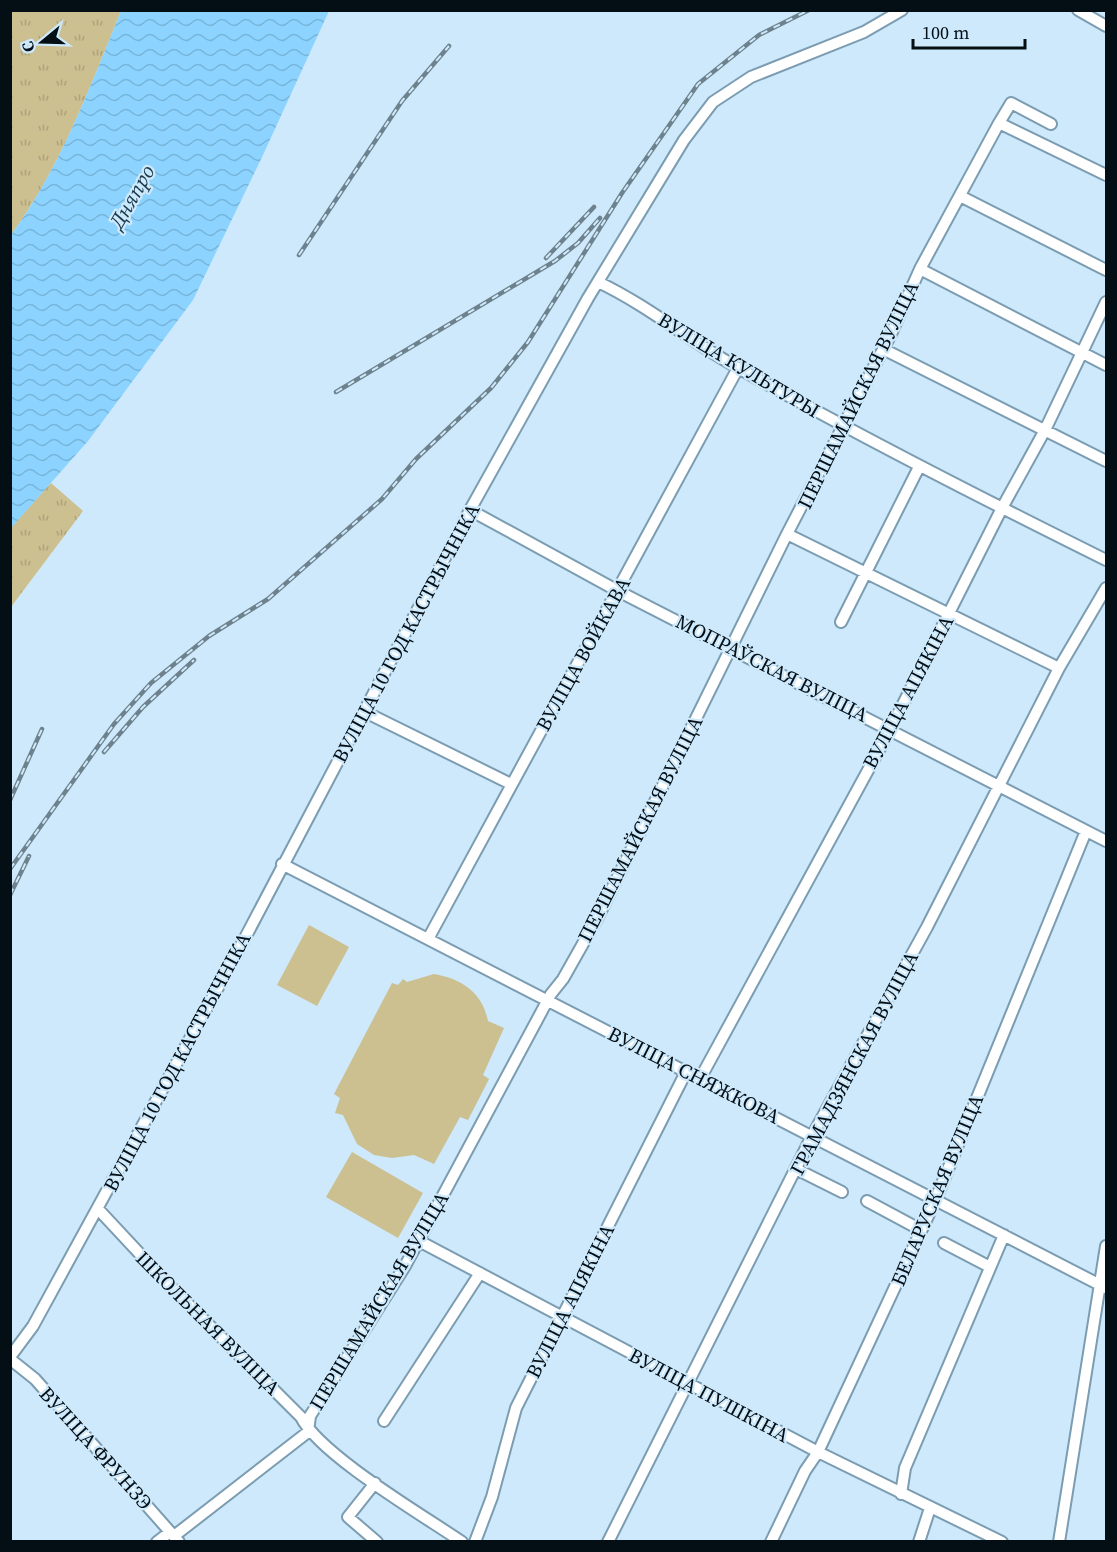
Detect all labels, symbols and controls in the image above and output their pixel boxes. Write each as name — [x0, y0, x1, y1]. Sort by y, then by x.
north arrow — [12, 12, 72, 72]
scale bar — [913, 12, 1026, 50]
text: 100 m — [922, 20, 969, 45]
text: С — [16, 39, 40, 55]
water label: Дняпро — [101, 159, 161, 236]
street label: ПЕРШАМАЙСКАЯ ВУЛІЦА — [791, 276, 926, 514]
street label: ВУЛІЦА КУЛЬТУРЫ — [653, 306, 825, 424]
street label: ВУЛІЦА 10 ГОД КАСТРЫЧНІКА — [326, 498, 487, 768]
street label: ВУЛІЦА ВОЙКАВА — [529, 571, 637, 736]
street label: МОПРАЎСКАЯ ВУЛІЦА — [671, 607, 874, 729]
street label: ВУЛІЦА АПЯКІНА — [856, 610, 961, 773]
street label: ПЕРШАМАЙСКАЯ ВУЛІЦА — [571, 711, 710, 947]
street label: ВУЛІЦА 10 ГОД КАСТРЫЧНІКА — [97, 927, 258, 1197]
street label: ГРАМАДЗЯНСКАЯ ВУЛІЦА — [783, 946, 925, 1180]
street label: ВУЛІЦА СНЯЖКОВА — [603, 1019, 785, 1131]
street label: БЕЛАРУСКАЯ ВУЛІЦА — [884, 1089, 990, 1290]
street label: ПЕРШАМАЙСКАЯ ВУЛІЦА — [303, 1186, 456, 1415]
street label: ВУЛІЦА АПЯКІНА — [519, 1218, 621, 1383]
street label: ШКОЛЬНАЯ ВУЛІЦА — [130, 1245, 287, 1402]
street label: ВУЛІЦА ПУШКІНА — [624, 1341, 795, 1449]
street label: ВУЛІЦА ФРУНЗЭ — [33, 1380, 159, 1516]

